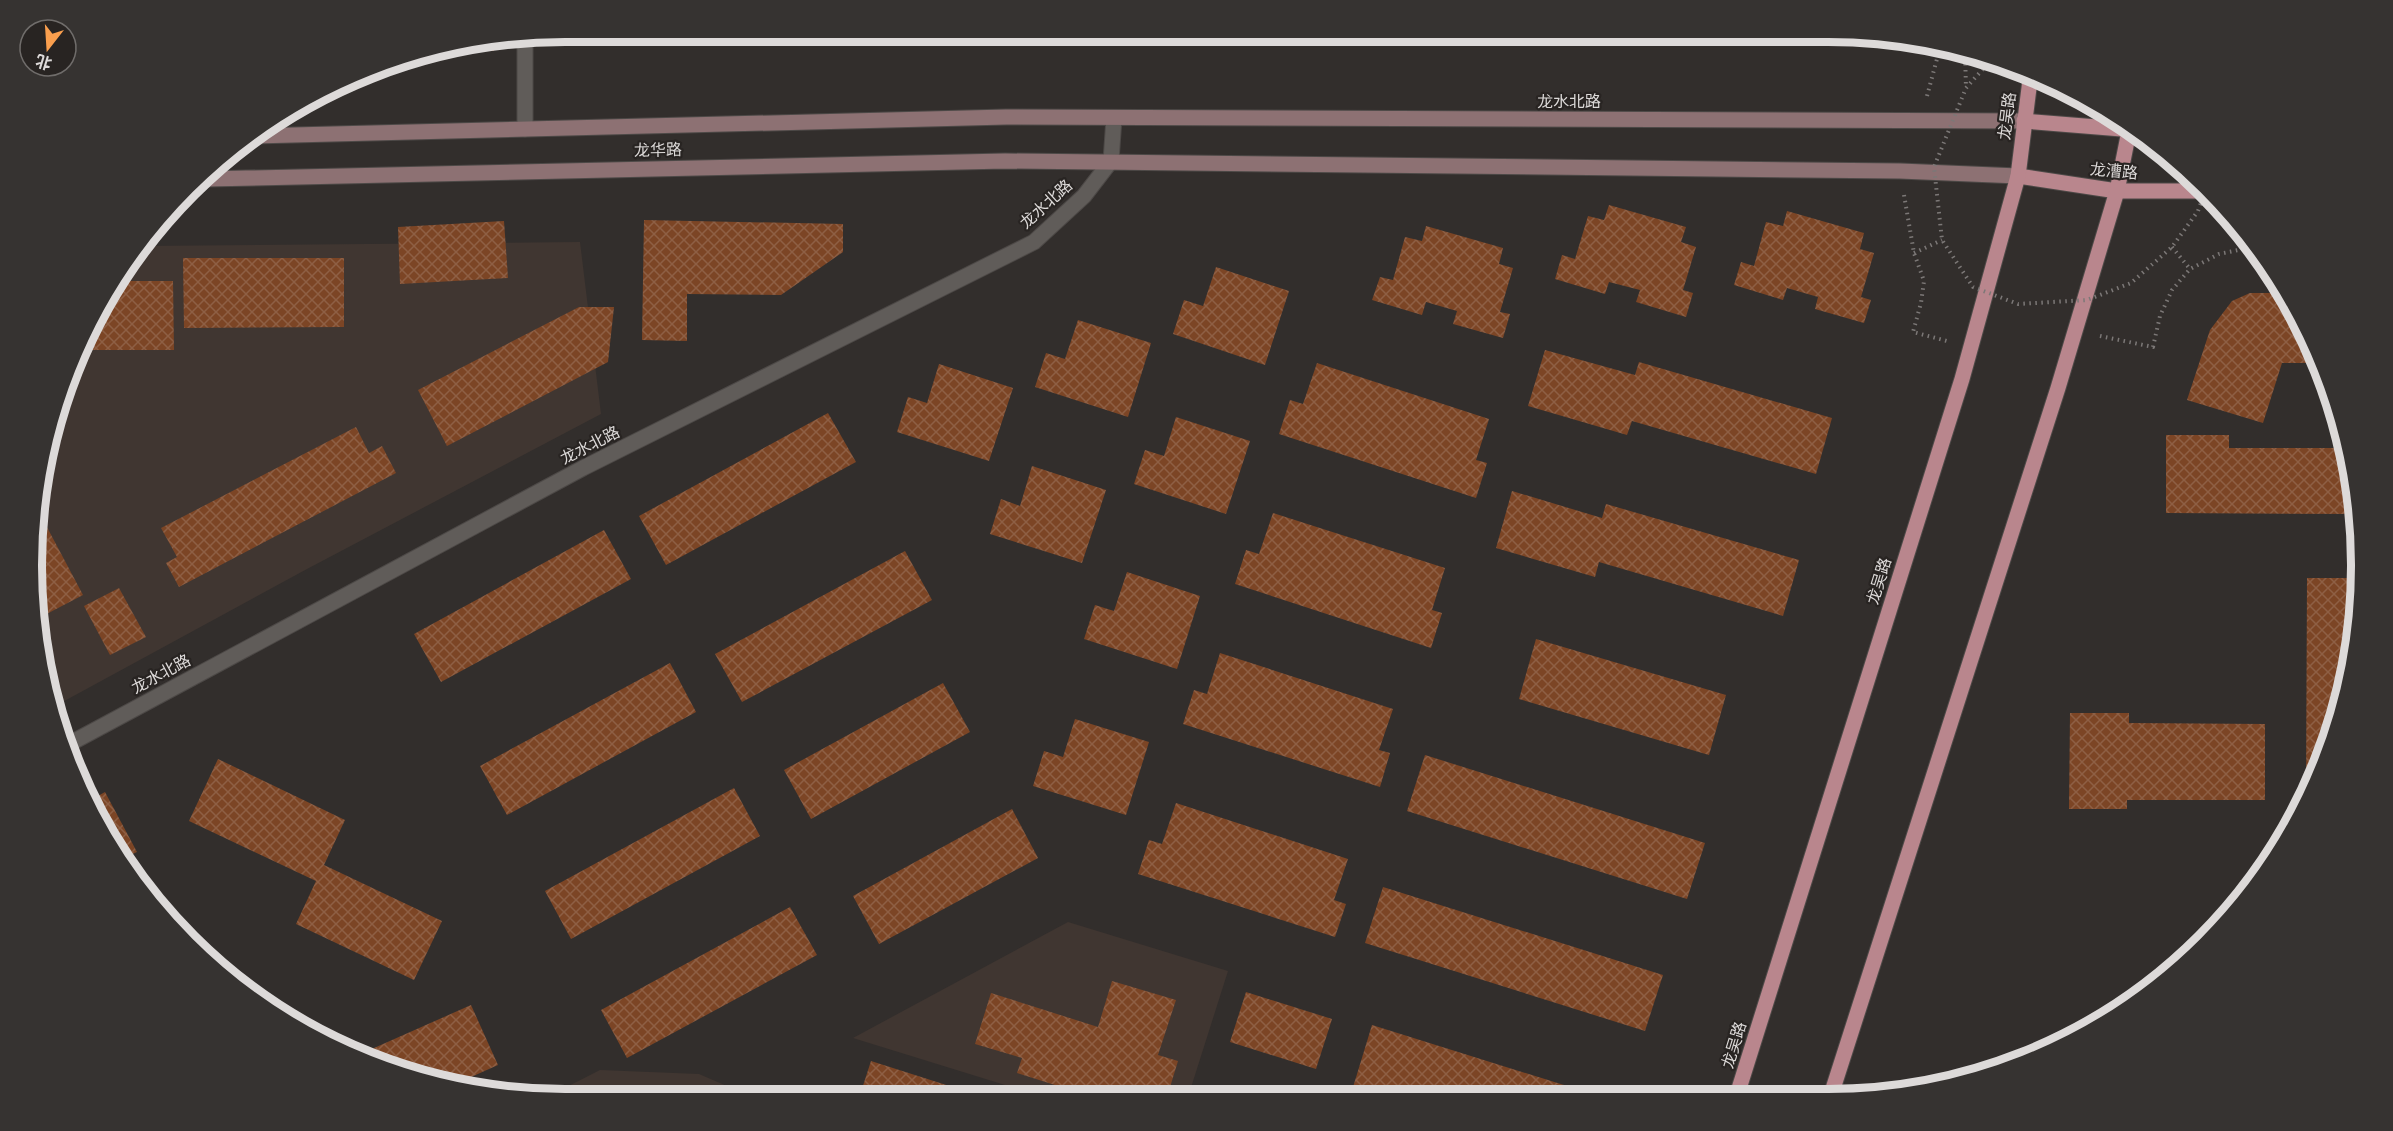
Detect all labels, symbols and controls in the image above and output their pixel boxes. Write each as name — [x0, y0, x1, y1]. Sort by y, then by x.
north arrow — [18, 18, 78, 78]
text: 北 — [33, 50, 54, 73]
street label: 龙吴路 — [1995, 91, 2019, 141]
street label: 龙水北路 — [1537, 92, 1601, 111]
street label: 龙华路 — [634, 140, 682, 160]
street label: 龙漕路 — [2089, 159, 2139, 183]
street label: 龙水北路 — [1016, 176, 1076, 232]
street label: 龙水北路 — [557, 422, 623, 468]
street label: 龙吴路 — [1863, 555, 1895, 607]
street label: 龙水北路 — [128, 651, 194, 697]
street label: 龙吴路 — [1718, 1019, 1750, 1071]

